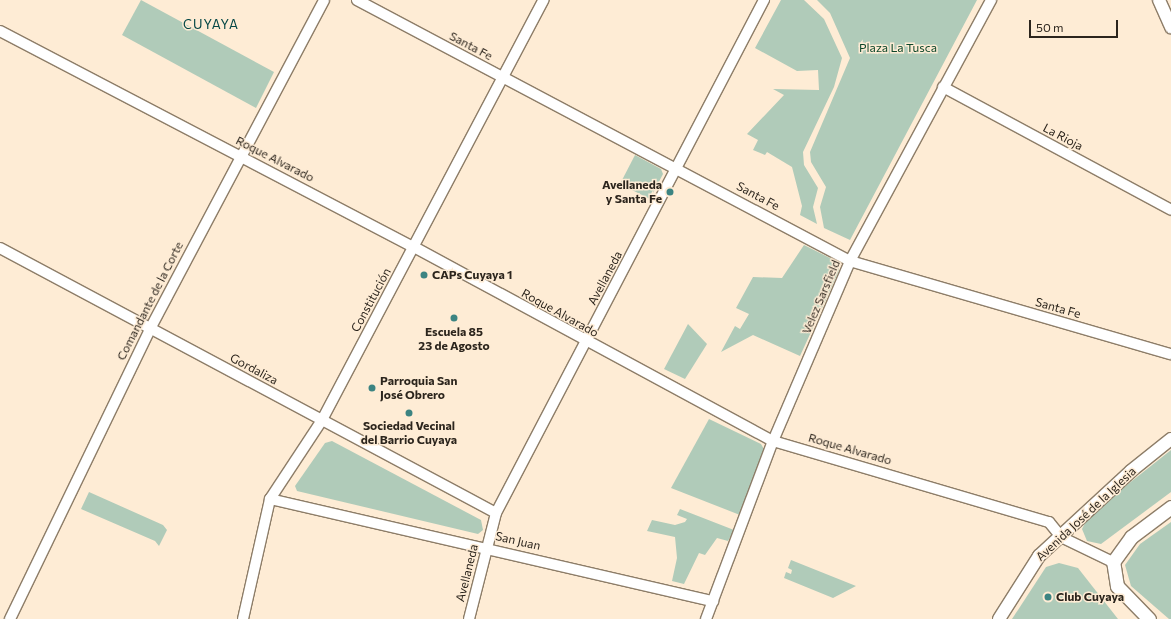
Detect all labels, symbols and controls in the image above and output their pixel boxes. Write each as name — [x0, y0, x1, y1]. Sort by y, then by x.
scale bar — [1031, 12, 1120, 38]
district label: CUYAYA — [183, 16, 239, 32]
text: 50 m — [1036, 20, 1064, 34]
street label: Santa Fe — [447, 29, 495, 63]
park label: Plaza La Tusca — [859, 41, 937, 55]
street label: La Rioja — [1041, 121, 1085, 153]
street label: Roque Alvarado — [233, 133, 317, 185]
place label: Avellaneda y Santa Fe — [602, 178, 662, 206]
street label: Santa Fe — [734, 179, 782, 213]
marker: Avellaneda y Santa Fe — [665, 187, 675, 197]
street label: Comandante de la Corte — [114, 239, 186, 363]
street label: Avellaneda — [585, 249, 625, 307]
street label: Velez Sarsfield — [799, 258, 843, 336]
street label: Constitución — [348, 266, 394, 334]
place label: CAPs Cuyaya 1 — [432, 268, 513, 282]
marker: CAPs Cuyaya 1 — [419, 270, 429, 280]
street label: Roque Alvarado — [519, 286, 601, 340]
street label: Santa Fe — [1034, 295, 1082, 321]
marker: Escuela 85 23 de Agosto — [449, 313, 459, 323]
place label: Escuela 85 23 de Agosto — [418, 325, 490, 353]
street label: Gordaliza — [228, 350, 280, 388]
place label: Parroquia San José Obrero — [380, 374, 457, 402]
marker: Parroquia San José Obrero — [367, 383, 377, 393]
marker: Sociedad Vecinal del Barrio Cuyaya — [404, 408, 414, 418]
place label: Sociedad Vecinal del Barrio Cuyaya — [361, 419, 457, 447]
street label: Roque Alvarado — [807, 430, 893, 468]
street label: Avenida José de la Iglesia — [1033, 464, 1139, 564]
street label: San Juan — [494, 529, 542, 553]
street label: Avellaneda — [453, 543, 481, 603]
place label: Club Cuyaya — [1056, 590, 1124, 604]
marker: Club Cuyaya — [1043, 592, 1053, 602]

